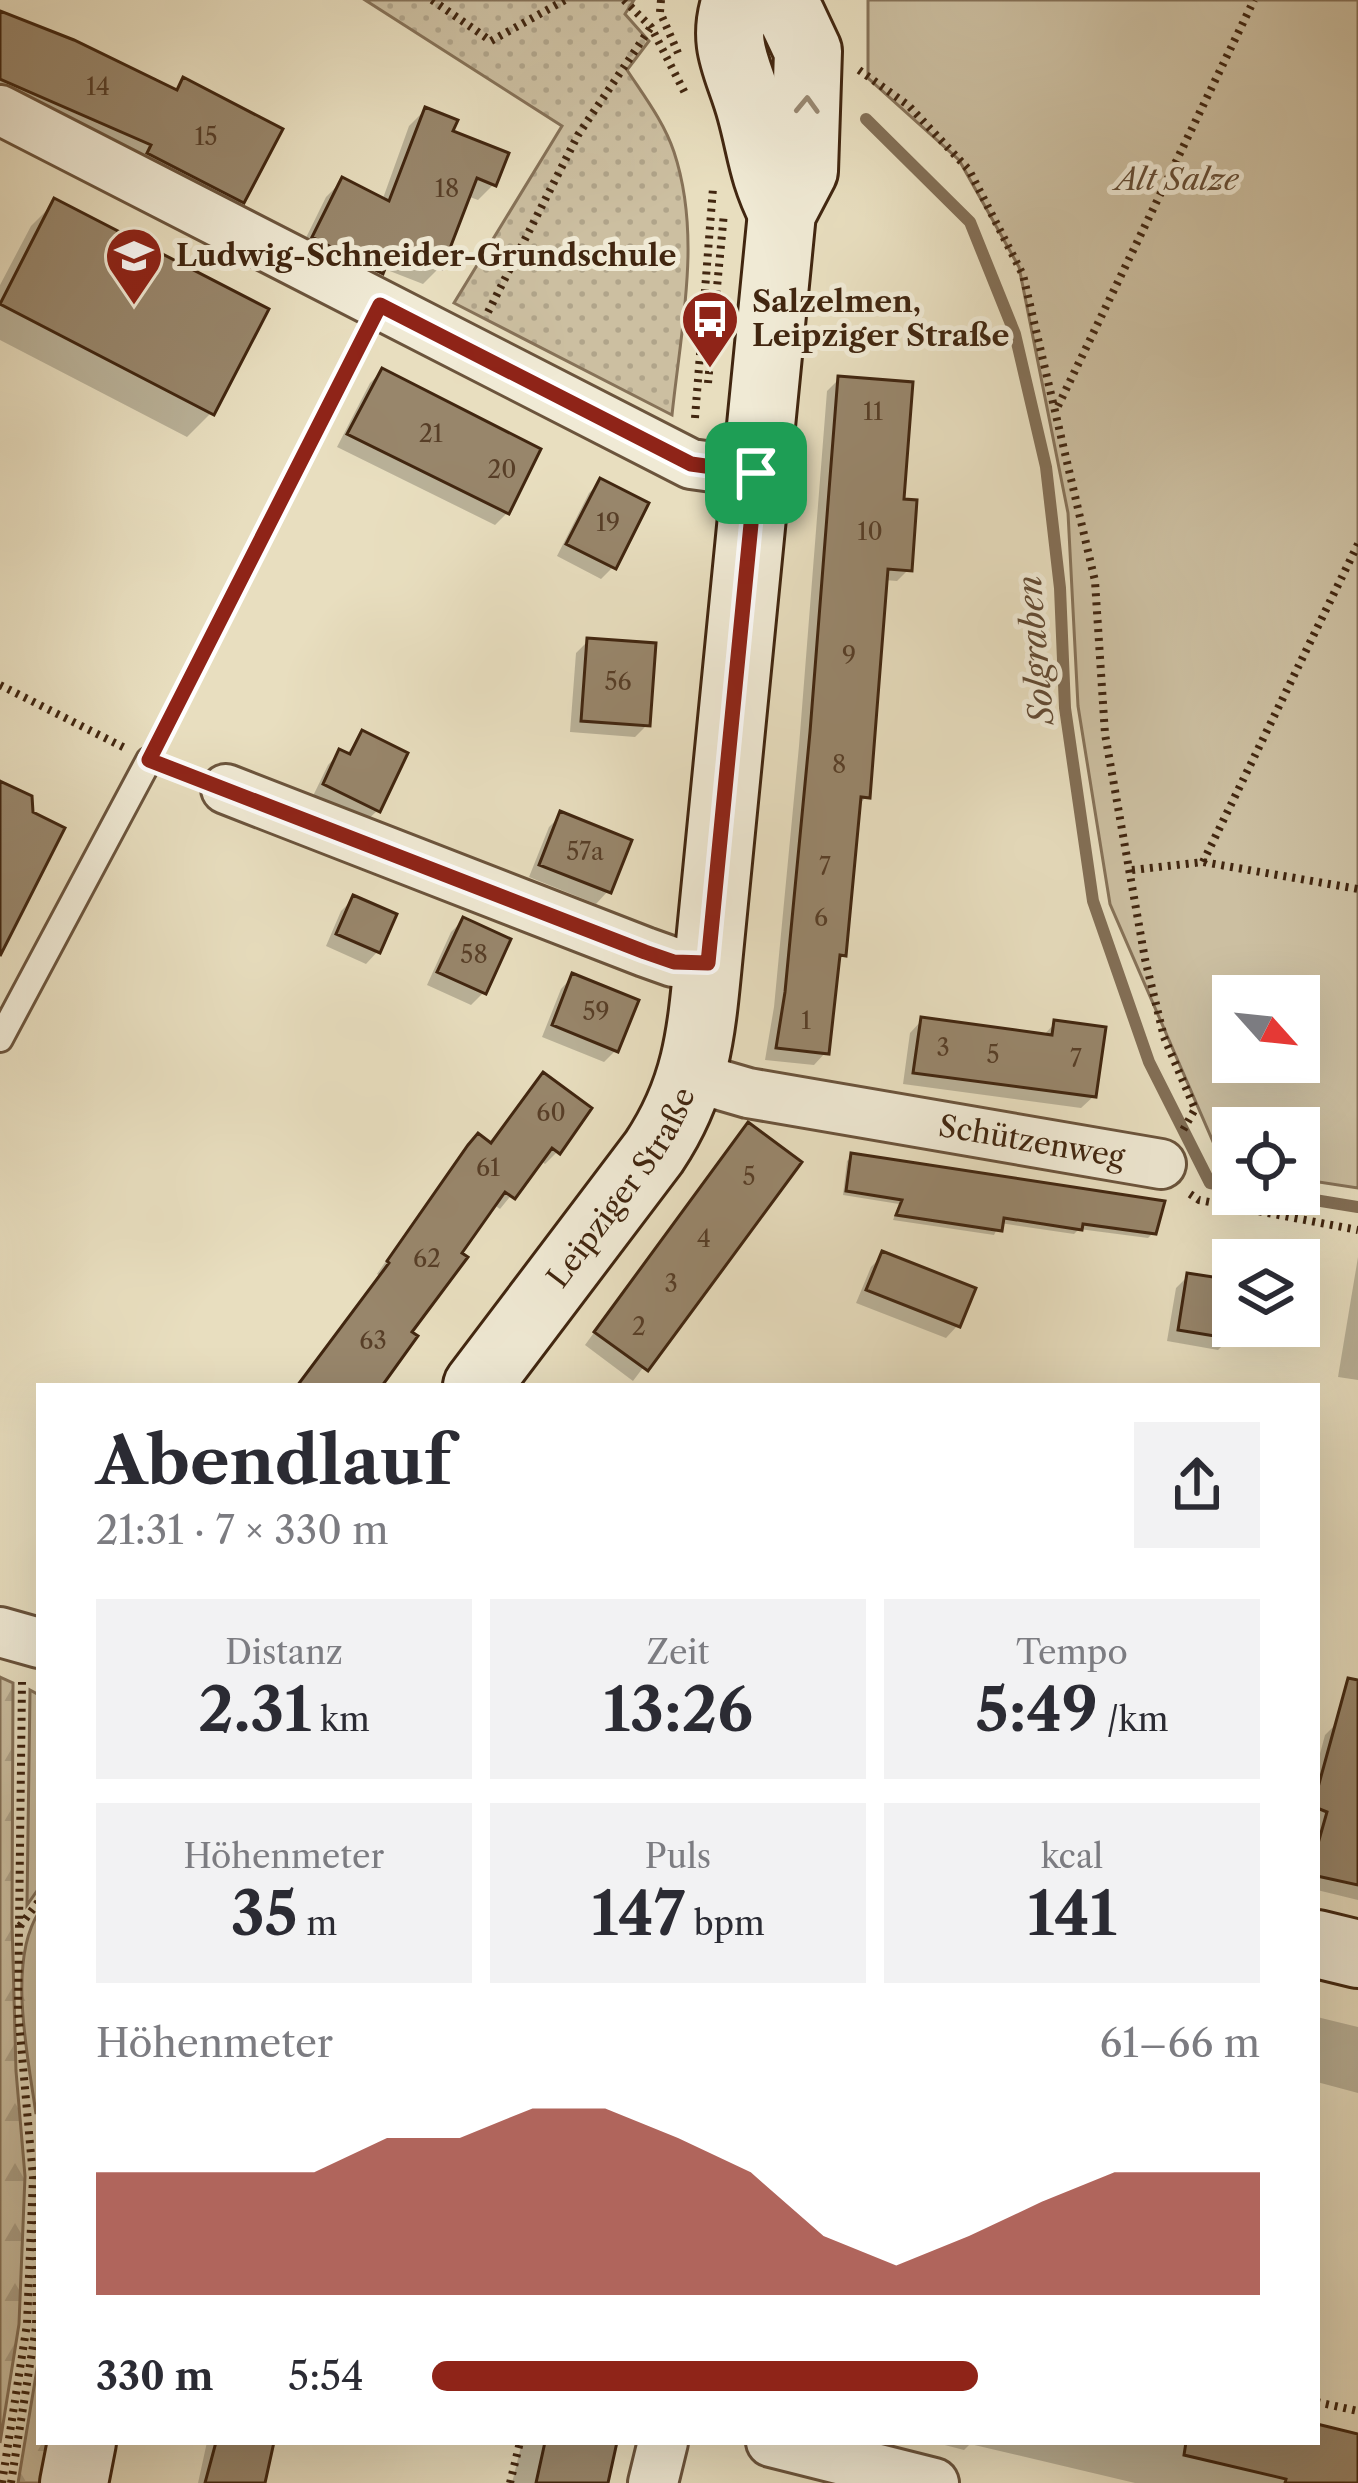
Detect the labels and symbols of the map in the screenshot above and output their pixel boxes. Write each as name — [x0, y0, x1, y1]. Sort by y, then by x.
house number: 14 — [86, 72, 110, 101]
one-way arrow — [793, 95, 819, 114]
house number: 15 — [194, 122, 218, 151]
park label: Alt Salze — [1111, 161, 1240, 198]
house number: 18 — [435, 174, 459, 203]
school or university icon: Ludwig-Schneider-Grundschule — [103, 225, 165, 307]
place label: Ludwig-Schneider-Grundschule — [176, 237, 677, 274]
place label: Salzelmen, Leipziger Straße — [752, 283, 1010, 354]
bus stop icon: Salzelmen, Leipziger Straße — [679, 288, 741, 370]
house number: 11 — [863, 397, 883, 426]
house number: 21 — [419, 419, 443, 448]
pin — [705, 422, 807, 524]
house number: 20 — [487, 455, 517, 484]
house number: 19 — [596, 508, 620, 537]
house number: 10 — [857, 517, 883, 546]
water label: Solgraben — [1009, 574, 1063, 728]
house number: 9 — [842, 641, 856, 670]
house number: 56 — [604, 667, 632, 696]
house number: 8 — [832, 750, 846, 779]
house number: 57a — [566, 837, 604, 866]
house number: 7 — [819, 852, 831, 881]
house number: 6 — [814, 903, 828, 932]
house number: 58 — [460, 940, 488, 969]
north arrow — [1212, 975, 1320, 1083]
house number: 59 — [582, 997, 610, 1026]
house number: 1 — [801, 1006, 811, 1035]
house number: 3 — [936, 1033, 950, 1062]
house number: 5 — [986, 1040, 1000, 1069]
house number: 7 — [1070, 1044, 1082, 1073]
street label: Leipziger Straße — [539, 1082, 703, 1295]
house number: 60 — [536, 1098, 566, 1127]
street label: Schützenweg — [936, 1107, 1128, 1175]
house number: 61 — [476, 1153, 500, 1182]
house number: 5 — [742, 1162, 756, 1191]
house number: 4 — [697, 1224, 711, 1253]
house number: 62 — [413, 1244, 441, 1273]
house number: 3 — [664, 1269, 678, 1298]
house number: 2 — [632, 1312, 646, 1341]
house number: 63 — [359, 1326, 387, 1355]

